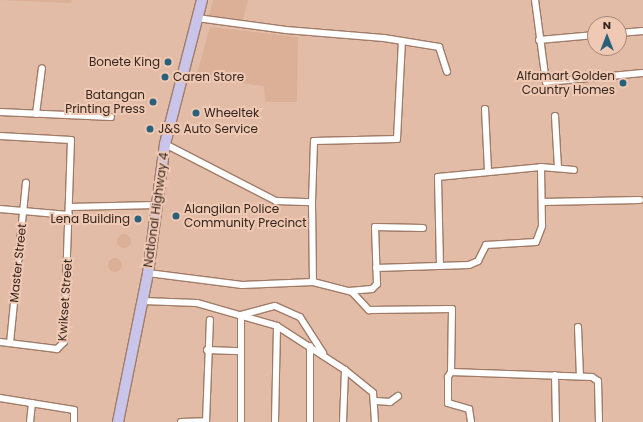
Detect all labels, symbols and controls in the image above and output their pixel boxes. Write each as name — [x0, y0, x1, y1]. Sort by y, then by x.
north arrow — [587, 16, 627, 56]
text: N — [603, 17, 611, 33]
place label: Bonete King — [89, 55, 160, 69]
marker: Bonete King — [163, 57, 173, 67]
place label: Alfamart Golden Country Homes — [516, 69, 615, 97]
place label: Caren Store — [173, 70, 244, 84]
marker: Caren Store — [160, 72, 170, 82]
marker: Alfamart Golden Country Homes — [618, 78, 628, 88]
place label: Batangan Printing Press — [65, 88, 145, 116]
marker: Batangan Printing Press — [148, 97, 158, 107]
place label: Wheeltek — [204, 106, 259, 120]
marker: Wheeltek — [191, 108, 201, 118]
place label: J&S Auto Service — [158, 122, 258, 136]
marker: J&S Auto Service — [145, 124, 155, 134]
street label: National Highway 4 — [141, 152, 171, 268]
place label: Alangilan Police Community Precinct — [184, 202, 307, 230]
marker: Alangilan Police Community Precinct — [171, 211, 181, 221]
place label: Lena Building — [51, 212, 130, 226]
marker: Lena Building — [133, 214, 143, 224]
street label: Master Street — [7, 223, 29, 303]
street label: Kwikset Street — [55, 258, 75, 342]

